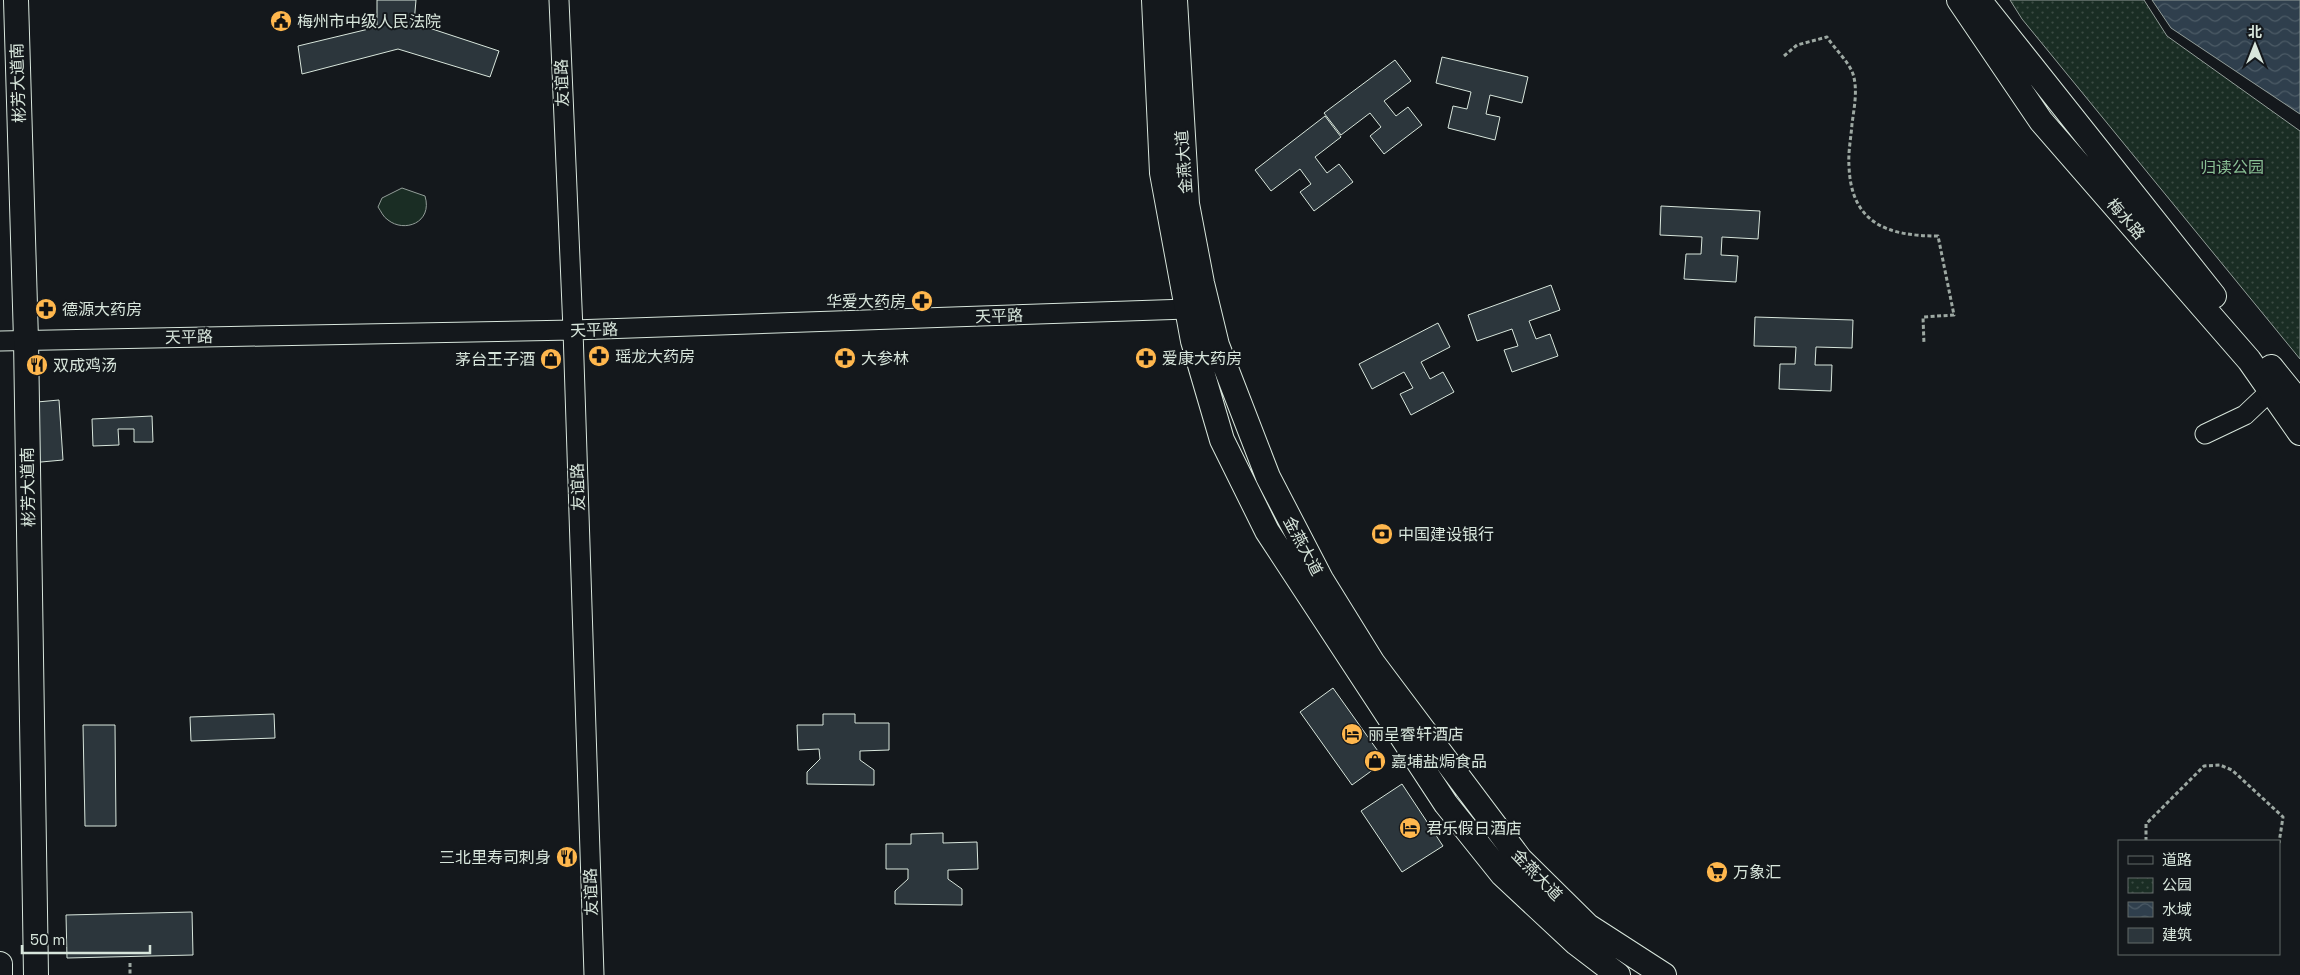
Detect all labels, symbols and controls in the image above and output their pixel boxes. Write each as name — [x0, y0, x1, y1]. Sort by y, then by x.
public building icon: 梅州市中级人民法院 — [269, 9, 293, 33]
place label: 梅州市中级人民法院 — [297, 11, 441, 32]
north arrow — [2230, 20, 2280, 70]
text: 北 — [2248, 23, 2262, 41]
street label: 彬芳大道南 — [6, 43, 30, 123]
street label: 友谊路 — [551, 59, 573, 107]
street label: 金燕大道 — [1171, 129, 1197, 195]
park label: 归读公园 — [2200, 157, 2264, 178]
street label: 梅水路 — [2102, 194, 2150, 244]
pharmacy icon: 华爱大药房 — [910, 289, 934, 313]
place label: 华爱大药房 — [826, 291, 906, 312]
pharmacy icon: 德源大药房 — [34, 297, 58, 321]
place label: 德源大药房 — [62, 299, 142, 320]
street label: 天平路 — [975, 305, 1023, 327]
street label: 天平路 — [570, 319, 618, 341]
street label: 天平路 — [165, 326, 213, 348]
pharmacy icon: 瑶龙大药房 — [587, 344, 611, 368]
place label: 瑶龙大药房 — [615, 346, 695, 367]
pharmacy icon: 大参林 — [833, 346, 857, 370]
pharmacy icon: 爱康大药房 — [1134, 346, 1158, 370]
shop icon: 茅台王子酒 — [539, 347, 563, 371]
place label: 大参林 — [861, 348, 909, 369]
place label: 爱康大药房 — [1162, 348, 1242, 369]
place label: 茅台王子酒 — [455, 349, 535, 370]
restaurant icon: 双成鸡汤 — [25, 353, 49, 377]
place label: 双成鸡汤 — [53, 355, 117, 376]
street label: 彬芳大道南 — [17, 447, 39, 527]
street label: 友谊路 — [567, 463, 589, 511]
street label: 金燕大道 — [1279, 513, 1327, 579]
bank icon: 中国建设银行 — [1370, 522, 1394, 546]
place label: 中国建设银行 — [1398, 524, 1494, 545]
hotel icon: 丽呈睿轩酒店 — [1340, 722, 1364, 746]
place label: 丽呈睿轩酒店 — [1368, 724, 1464, 745]
shop icon: 嘉埔盐焗食品 — [1363, 749, 1387, 773]
place label: 嘉埔盐焗食品 — [1391, 751, 1487, 772]
hotel icon: 君乐假日酒店 — [1398, 816, 1422, 840]
place label: 君乐假日酒店 — [1426, 818, 1522, 839]
legend — [2118, 840, 2280, 955]
restaurant icon: 三北里寿司刺身 — [555, 845, 579, 869]
street label: 金燕大道 — [1507, 845, 1567, 905]
place label: 三北里寿司刺身 — [439, 847, 551, 868]
text: 道路 — [2162, 850, 2192, 869]
supermarket icon: 万象汇 — [1705, 860, 1729, 884]
place label: 万象汇 — [1733, 862, 1781, 883]
street label: 友谊路 — [580, 868, 602, 916]
text: 公园 — [2162, 875, 2192, 894]
text: 水域 — [2162, 900, 2192, 919]
scale bar — [22, 922, 150, 954]
text: 建筑 — [2162, 925, 2192, 944]
text: 50 m — [30, 930, 65, 949]

